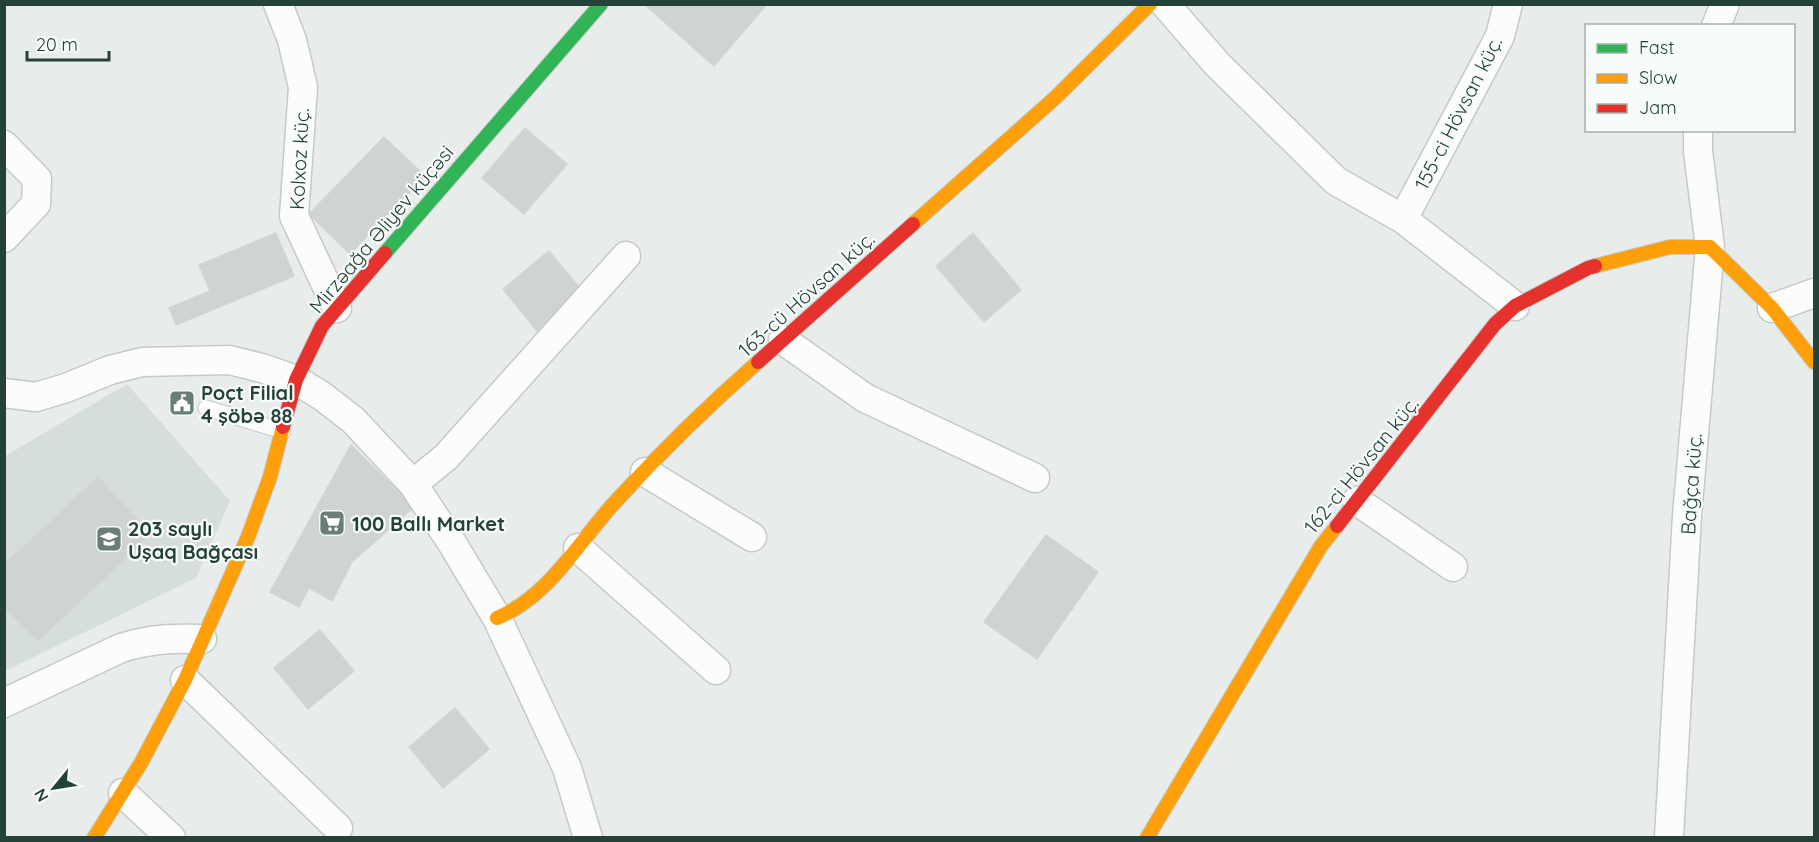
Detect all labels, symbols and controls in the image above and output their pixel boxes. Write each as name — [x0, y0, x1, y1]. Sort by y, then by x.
scale bar — [27, 24, 110, 62]
legend — [1585, 24, 1795, 132]
street label: 155-ci Hövsan küç. — [1409, 32, 1507, 194]
text: 20 m — [36, 33, 78, 56]
text: Fast — [1639, 36, 1674, 59]
text: Slow — [1639, 66, 1677, 89]
text: Jam — [1639, 96, 1677, 119]
street label: Kolxoz küç. — [284, 107, 314, 211]
street label: Mirzəağa Əliyev küçəsi — [303, 140, 459, 318]
street label: 163-cü Hövsan küç. — [733, 226, 879, 362]
place label: Poçt Filial 4 şöbə 88 — [201, 380, 294, 428]
public building icon: Poçt Filial 4 şöbə 88 — [167, 388, 197, 418]
street label: 162-ci Hövsan küç. — [1298, 392, 1424, 538]
street label: Bağça küç. — [1675, 432, 1707, 536]
supermarket icon: 100 Ballı Market — [317, 508, 347, 538]
place label: 100 Ballı Market — [352, 511, 505, 536]
place label: 203 saylı Uşaq Bağçası — [128, 516, 258, 564]
school or university icon: 203 saylı Uşaq Bağçası — [94, 524, 124, 554]
north arrow — [24, 758, 84, 818]
text: N — [29, 785, 53, 806]

